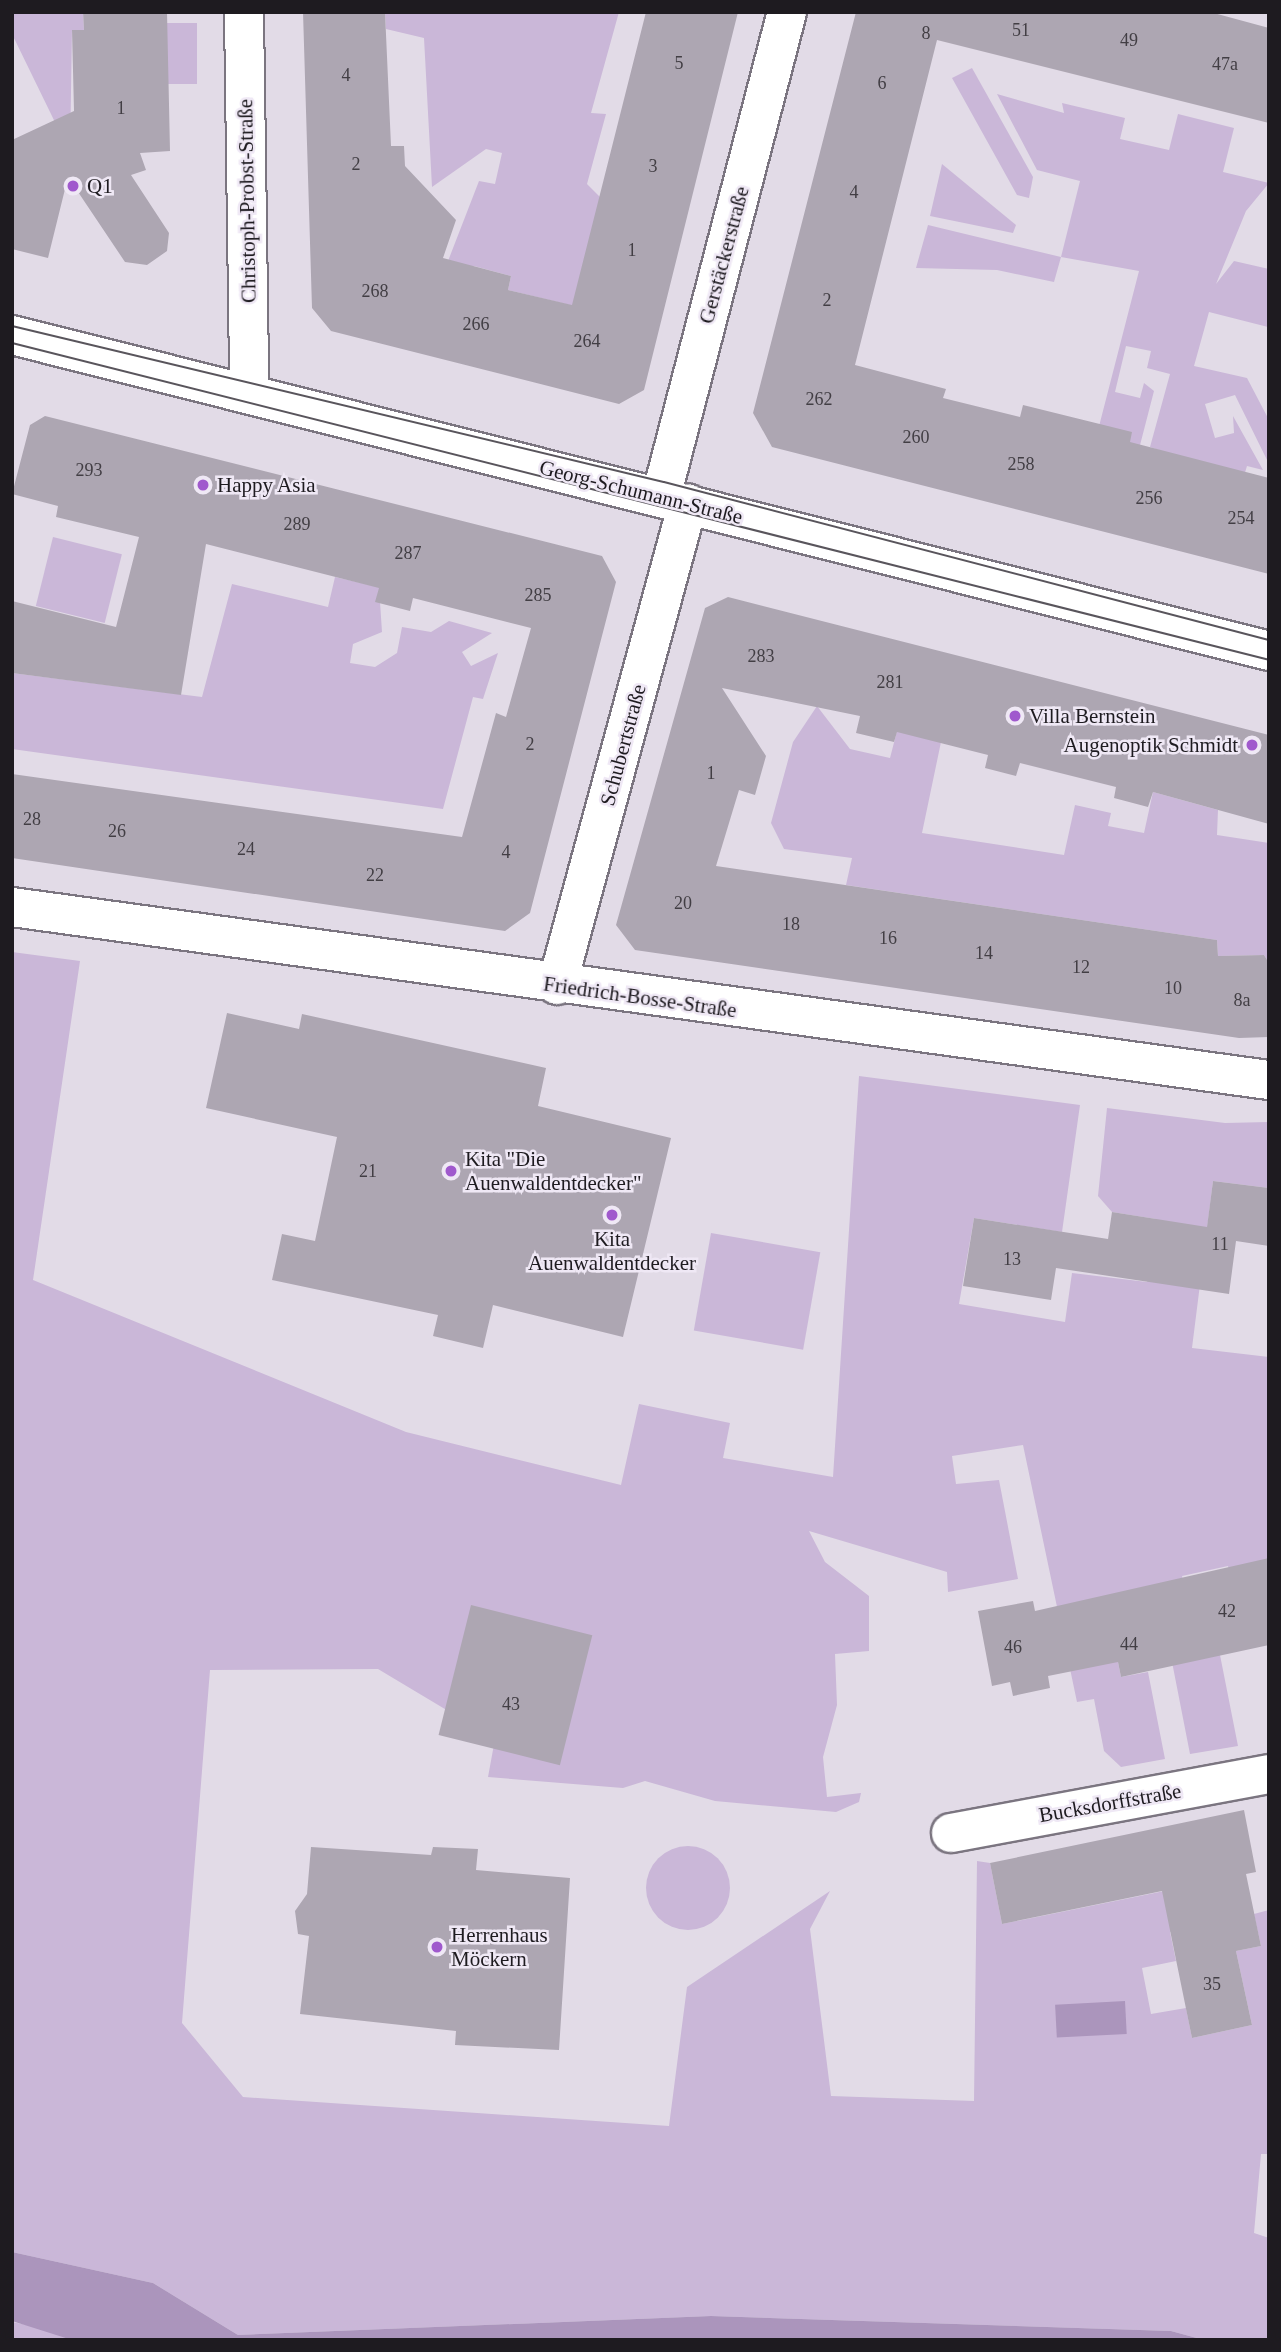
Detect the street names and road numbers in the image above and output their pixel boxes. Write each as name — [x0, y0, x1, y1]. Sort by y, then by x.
street label: Christoph-Probst-Straße — [233, 99, 261, 303]
street label: Gerstäckerstraße — [694, 184, 754, 326]
street label: Georg-Schumann-Straße — [537, 455, 745, 529]
street label: Schubertstraße — [595, 681, 651, 809]
street label: Friedrich-Bosse-Straße — [542, 971, 738, 1023]
street label: Bucksdorffstraße — [1037, 1778, 1183, 1828]

